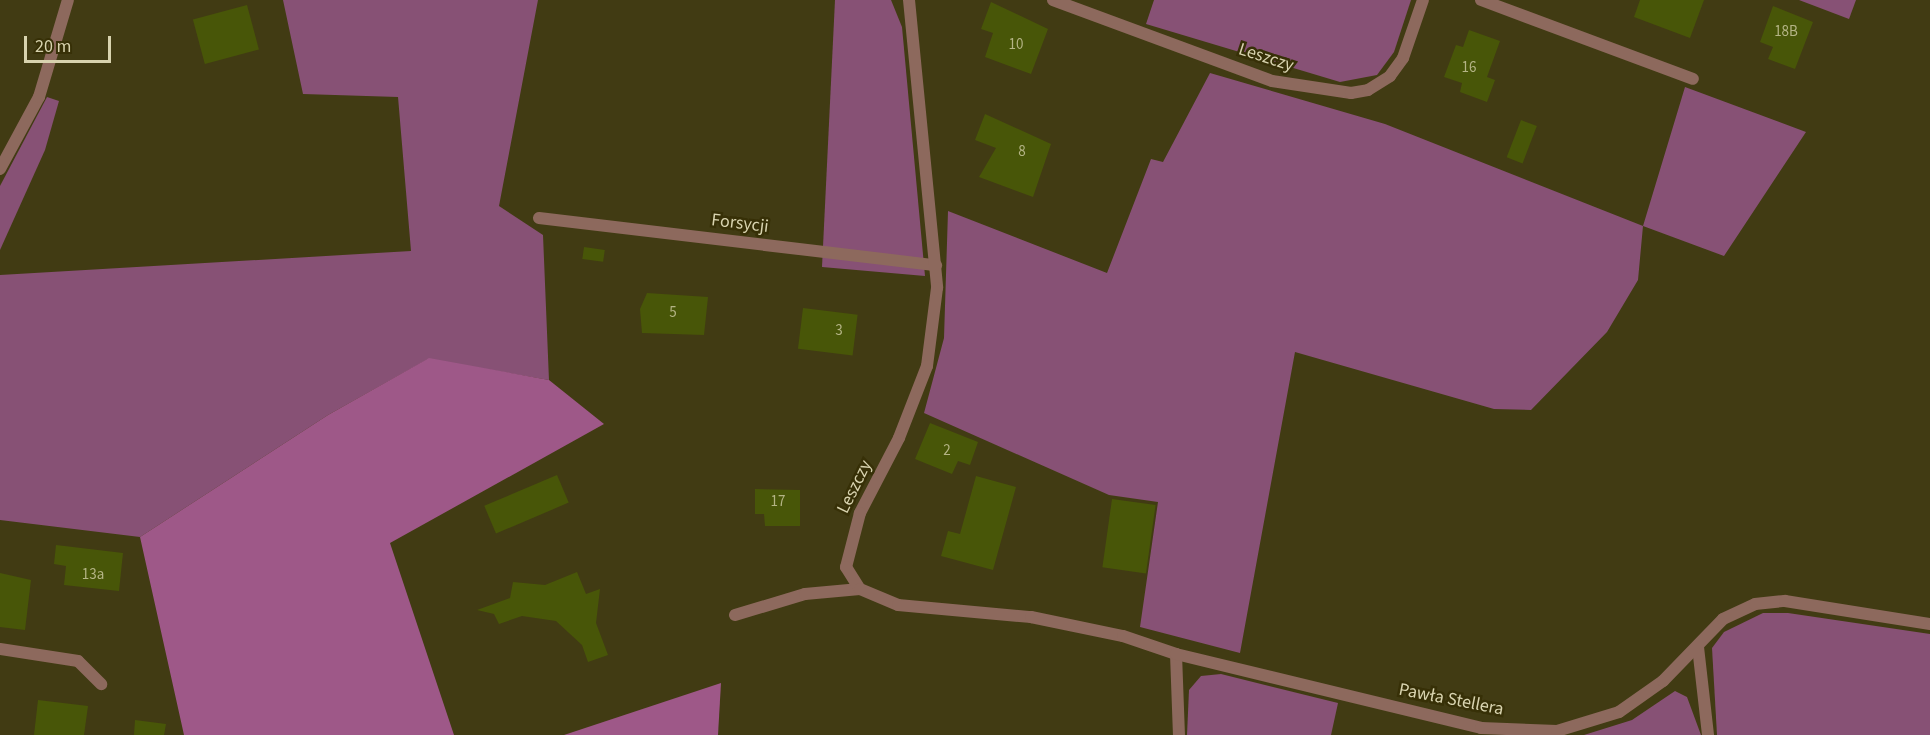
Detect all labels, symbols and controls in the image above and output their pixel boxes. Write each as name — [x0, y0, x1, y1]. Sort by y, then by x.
house number: 18B — [1774, 23, 1798, 41]
scale bar — [27, 24, 114, 62]
text: 20 m — [35, 34, 71, 59]
house number: 10 — [1009, 36, 1023, 54]
street label: Leszczy — [1236, 39, 1296, 77]
house number: 16 — [1462, 59, 1476, 77]
house number: 8 — [1018, 143, 1026, 161]
street label: Forsycji — [710, 210, 770, 238]
house number: 5 — [669, 304, 677, 322]
house number: 3 — [835, 322, 843, 340]
house number: 2 — [943, 442, 951, 460]
street label: Leszczy — [833, 457, 877, 517]
house number: 17 — [771, 493, 785, 511]
house number: 13a — [82, 566, 104, 584]
street label: Pawła Stellera — [1397, 679, 1505, 721]

